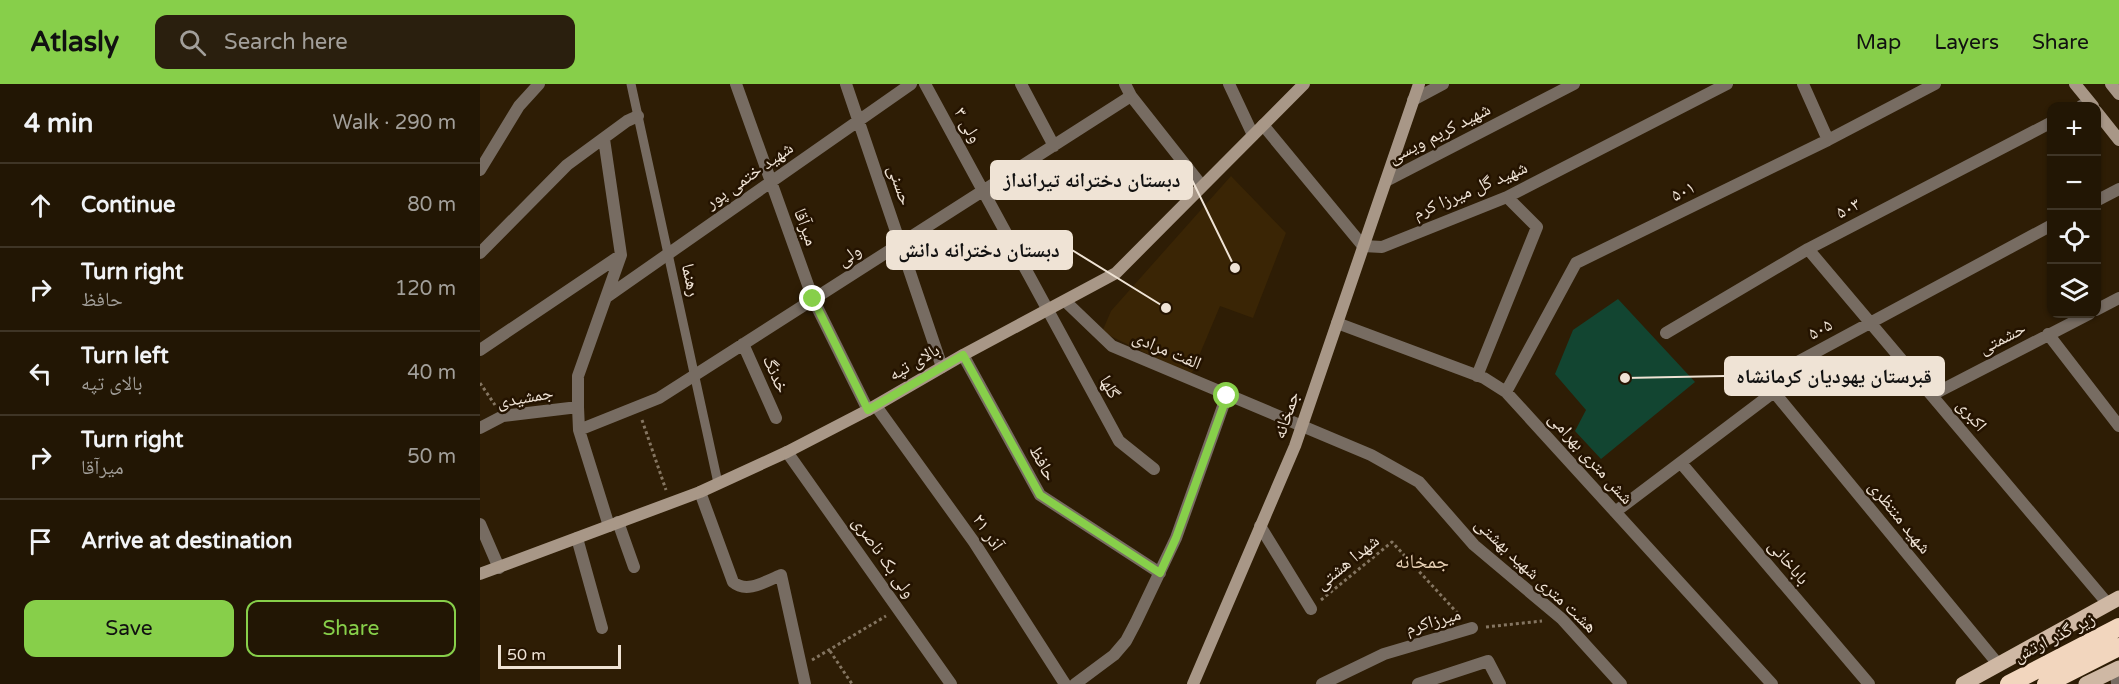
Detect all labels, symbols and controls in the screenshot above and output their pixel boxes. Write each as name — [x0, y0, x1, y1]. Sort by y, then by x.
search box — [155, 15, 575, 69]
text: Atlasly — [30, 25, 119, 59]
icon: search — [176, 26, 209, 59]
text: Search here — [224, 29, 348, 55]
text: Map — [1856, 30, 1901, 55]
text: Layers — [1934, 30, 1999, 55]
text: Share — [2032, 30, 2089, 55]
street label: شهید کریم ویسی — [1384, 98, 1495, 169]
map controls — [2047, 102, 2101, 318]
button: + — [2047, 102, 2101, 156]
street label: ولی ۳ — [949, 103, 987, 147]
text: 4 min — [24, 108, 93, 139]
text: Walk · 290 m — [333, 111, 456, 135]
street label: شهید ختمی پور — [700, 137, 797, 214]
street label: شهید گل میرزا کرم — [1409, 156, 1531, 225]
button: − — [2047, 156, 2101, 210]
callout: دبستان دخترانه تیرانداز — [991, 161, 1192, 199]
street label: حسنی — [883, 162, 917, 208]
text: دبستان دخترانه تیرانداز — [1003, 169, 1180, 193]
street label: ۵۰۱ — [1667, 176, 1699, 206]
icon: ahead — [24, 189, 57, 222]
text: Continue — [81, 192, 176, 218]
text: 80 m — [407, 193, 456, 217]
street label: ۵۰۳ — [1832, 193, 1864, 223]
street label: میرآقا — [789, 205, 823, 249]
button: locate — [2047, 210, 2101, 264]
callout: دبستان دخترانه دانش — [887, 231, 1072, 269]
street label: ولی — [833, 239, 865, 271]
text: دبستان دخترانه دانش — [898, 239, 1060, 263]
text: Turn right — [81, 259, 183, 285]
street label: رهنما — [677, 261, 705, 299]
button: layers — [2047, 264, 2101, 318]
icon: right — [24, 273, 57, 306]
text: 120 m — [395, 277, 456, 301]
route end — [799, 285, 825, 311]
text: حافظ — [81, 288, 123, 312]
street label: ۵۰۵ — [1804, 314, 1836, 344]
street label: حشمتی — [1975, 317, 2029, 359]
street label: الفت مرادی — [1129, 326, 1205, 374]
street label: بالای تپه — [885, 339, 944, 386]
text: Turn left — [81, 343, 169, 369]
street label: خدنگ — [758, 352, 794, 396]
icon: left — [24, 357, 57, 390]
callout: قبرستان یهودیان کرمانشاه — [1725, 357, 1944, 395]
text: 40 m — [407, 361, 456, 385]
text: قبرستان یهودیان کرمانشاه — [1736, 365, 1932, 389]
street label: گلها — [1095, 371, 1126, 403]
text: بالای تپه — [81, 372, 143, 396]
street label: جمشیدی — [495, 381, 555, 413]
route start — [1213, 382, 1239, 408]
street label: جمخانه — [1268, 388, 1304, 442]
street label: اکبری — [1952, 394, 1992, 436]
street label: شش متری بهرامی — [1544, 407, 1638, 509]
text: Turn right — [81, 427, 183, 453]
icon: right — [24, 441, 57, 474]
street label: حافظ — [1024, 441, 1062, 485]
text: 50 m — [407, 445, 456, 469]
text: میرآقا — [81, 456, 124, 480]
street label: شهید منتظری — [1864, 476, 1936, 558]
street label: ۲۱ آذر — [968, 509, 1008, 555]
street label: ولی بک ناصری — [848, 512, 920, 602]
street label: هشت متری شهید بهشتی — [1470, 513, 1602, 637]
icon: arrive — [24, 525, 57, 558]
text: Arrive at destination — [81, 528, 292, 554]
street label: شهدا هشتی — [1310, 529, 1384, 595]
street label: باباخانی — [1764, 535, 1814, 589]
district label: جمخانه — [1395, 550, 1449, 574]
button: Save — [24, 600, 234, 657]
button: Share — [246, 600, 456, 657]
street label: میرزاکرم — [1403, 603, 1464, 640]
street label: زیر گذر ارتش — [2010, 607, 2098, 667]
scale bar — [498, 642, 621, 670]
text: 50 m — [507, 645, 546, 665]

